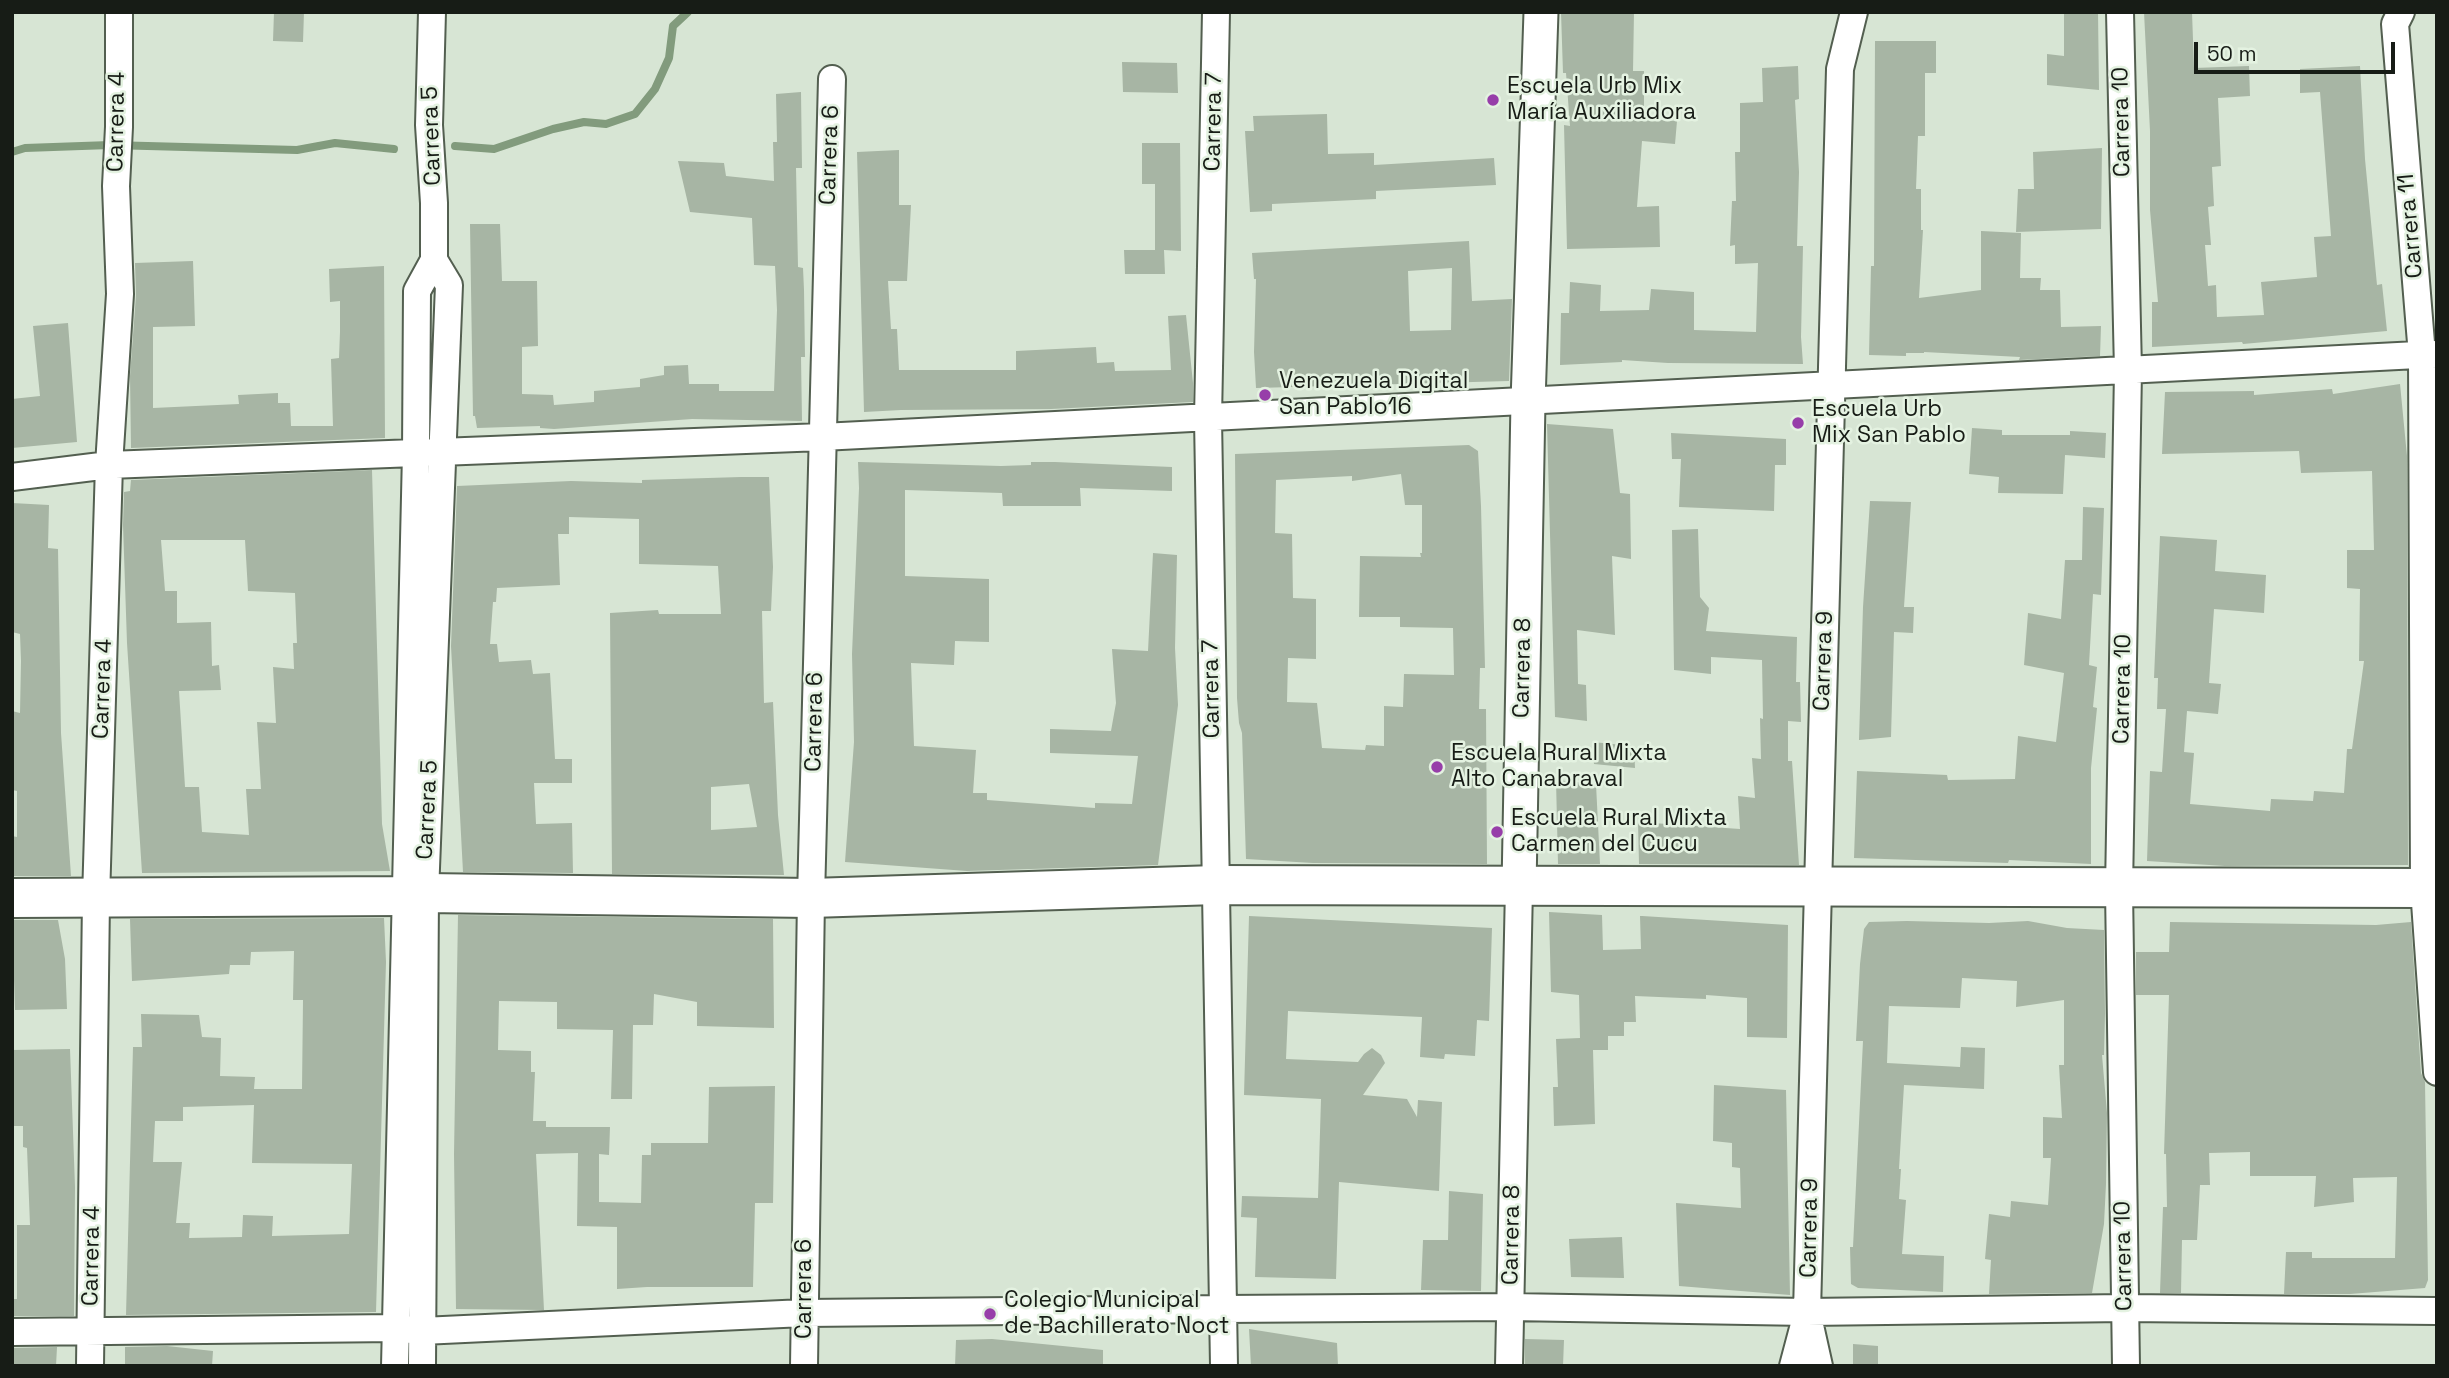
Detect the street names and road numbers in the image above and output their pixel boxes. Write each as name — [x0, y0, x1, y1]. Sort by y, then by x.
street label: Carrera 10 — [2107, 67, 2137, 177]
street label: Carrera 4 — [102, 72, 132, 172]
street label: Carrera 7 — [1199, 72, 1229, 172]
street label: Carrera 5 — [416, 86, 448, 186]
street label: Carrera 6 — [814, 105, 846, 205]
street label: Carrera 11 — [2393, 172, 2429, 280]
street label: Carrera 9 — [1808, 611, 1840, 711]
street label: Carrera 8 — [1508, 618, 1538, 718]
street label: Carrera 10 — [2108, 634, 2138, 744]
street label: Carrera 4 — [87, 638, 119, 740]
street label: Carrera 7 — [1197, 639, 1227, 739]
street label: Carrera 6 — [800, 672, 830, 772]
street label: Carrera 5 — [412, 759, 444, 861]
street label: Carrera 9 — [1795, 1178, 1825, 1278]
street label: Carrera 8 — [1497, 1185, 1527, 1285]
street label: Carrera 10 — [2109, 1201, 2139, 1311]
street label: Carrera 4 — [77, 1206, 107, 1306]
street label: Carrera 6 — [791, 1239, 819, 1339]

